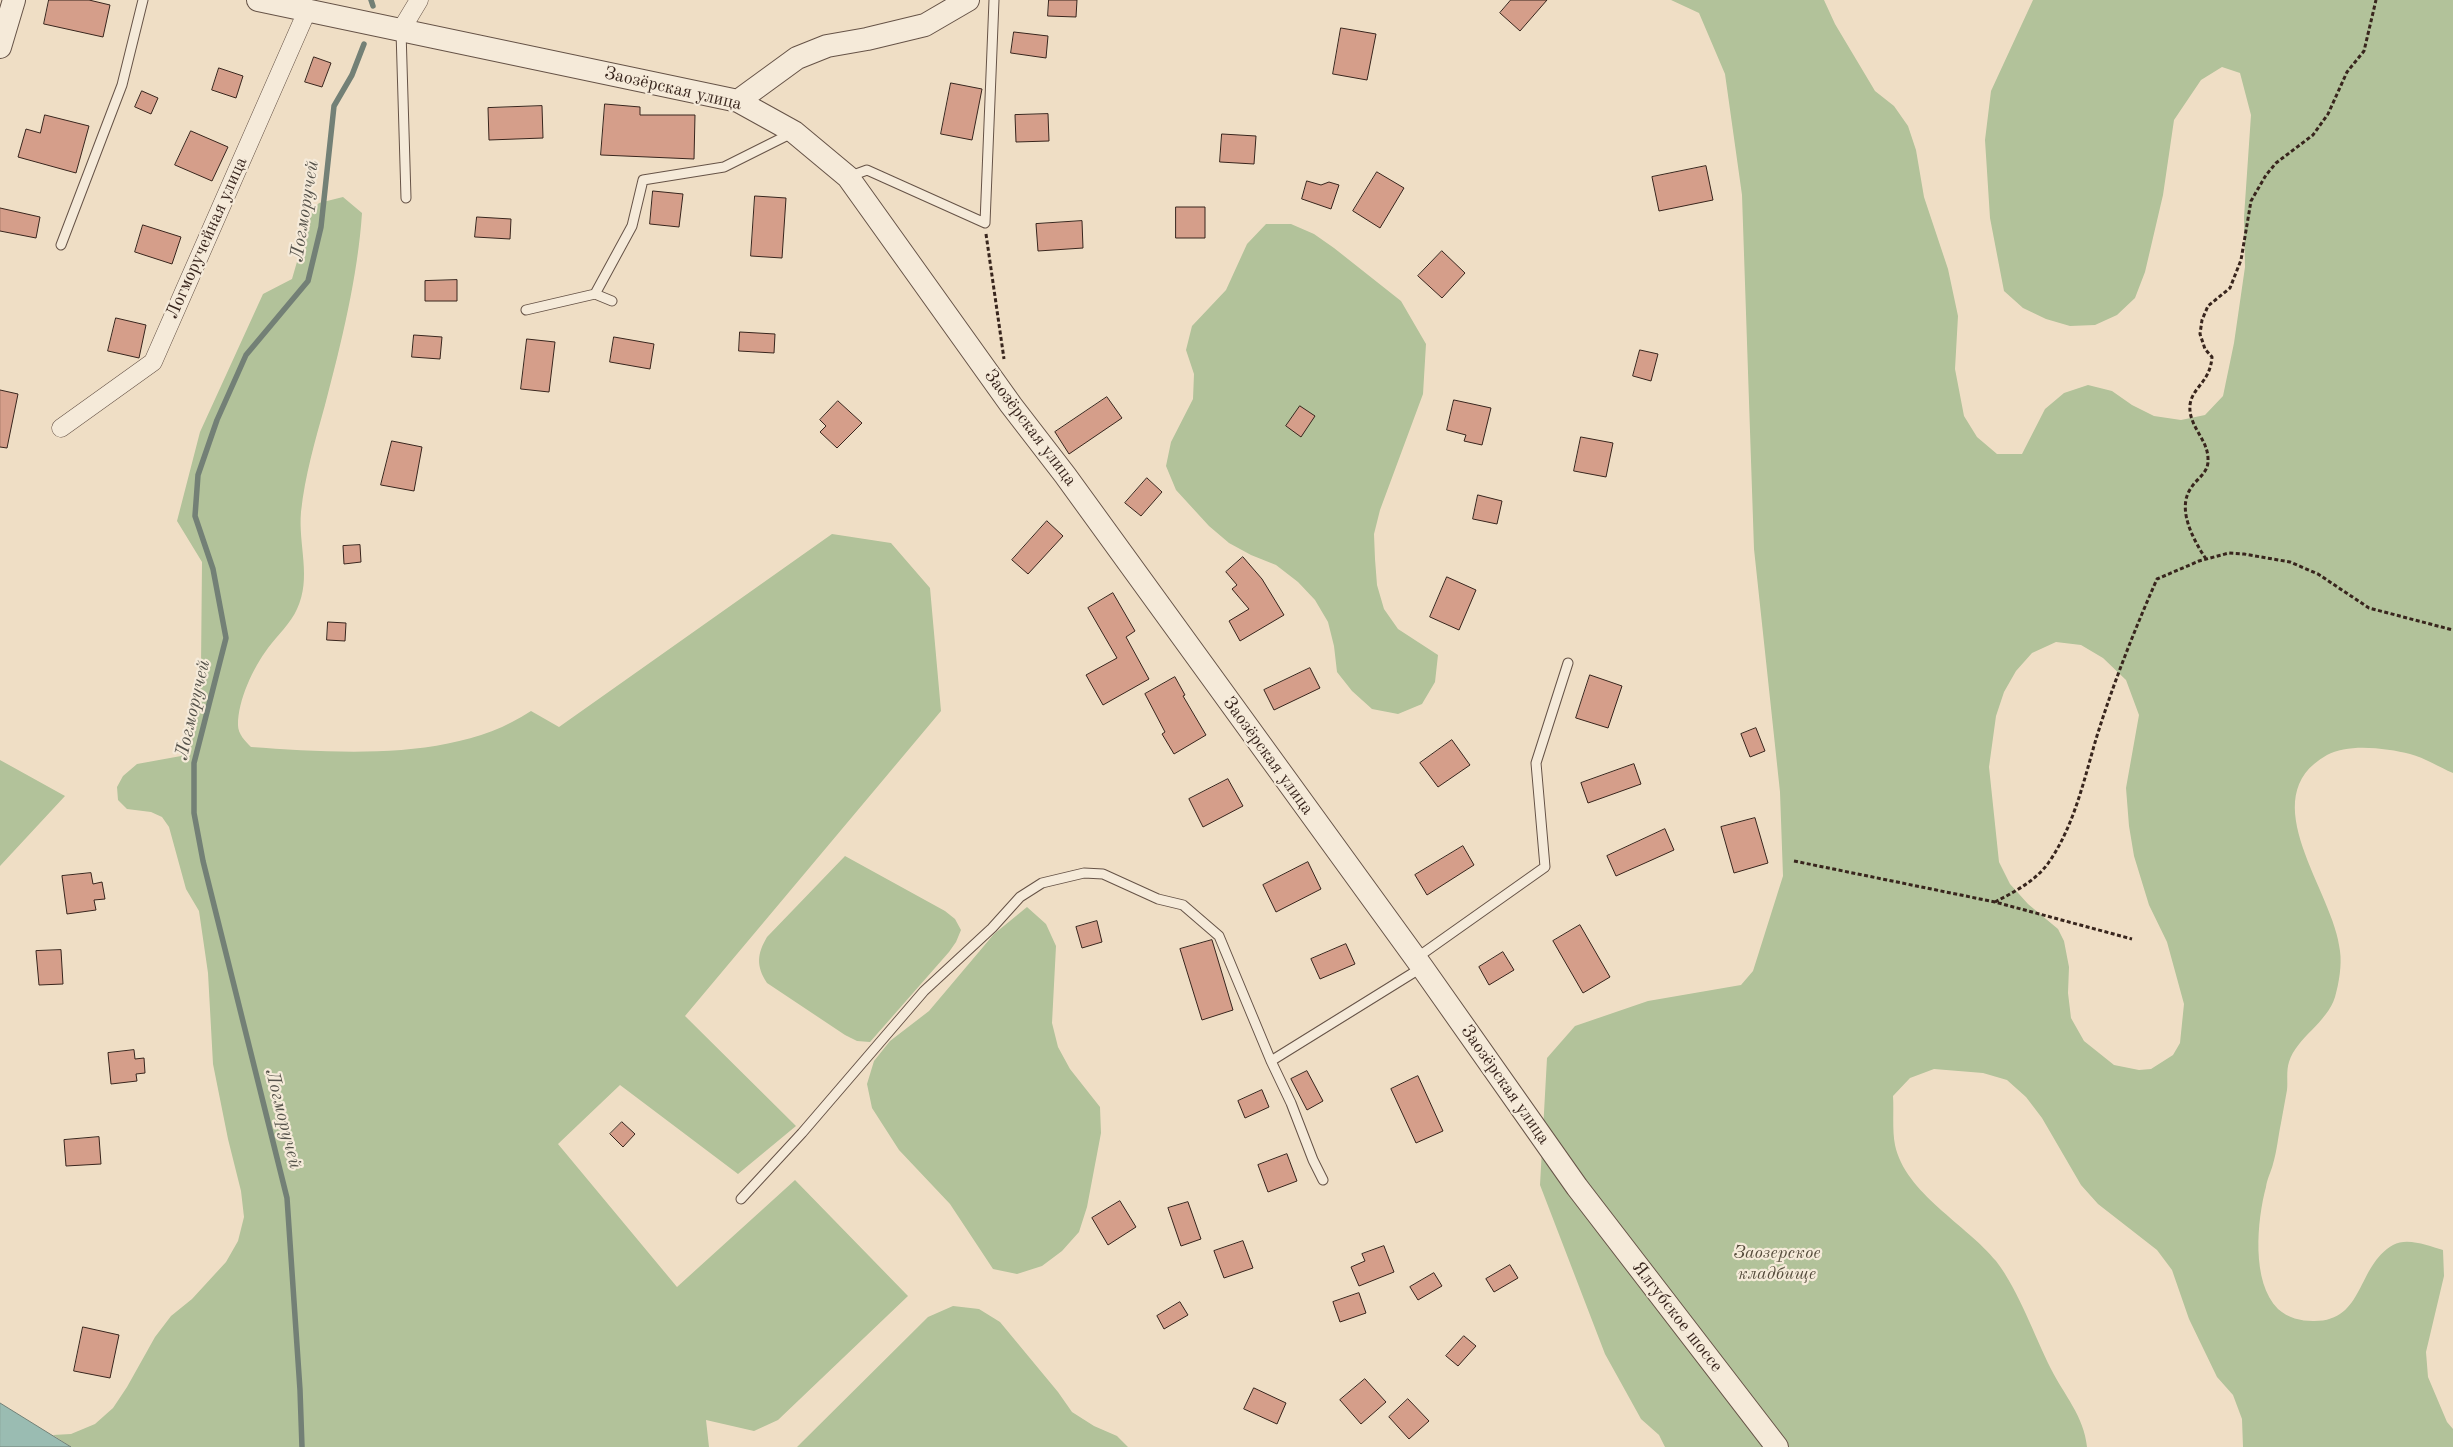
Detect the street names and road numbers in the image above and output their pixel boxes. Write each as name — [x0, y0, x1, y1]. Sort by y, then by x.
street label: Заозёрская улица — [602, 63, 744, 115]
street label: Логморучейная улица — [162, 154, 252, 322]
street label: Заозёрская улица — [979, 365, 1081, 491]
street label: Заозёрская улица — [1218, 693, 1318, 819]
street label: Заозёрская улица — [1456, 1021, 1554, 1149]
street label: Ялгубское шоссе — [1627, 1257, 1727, 1377]

